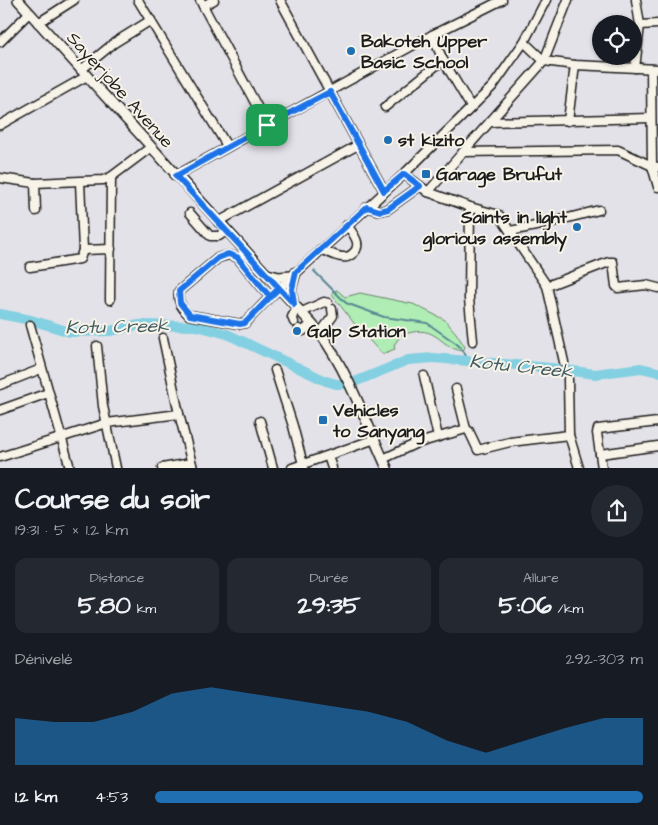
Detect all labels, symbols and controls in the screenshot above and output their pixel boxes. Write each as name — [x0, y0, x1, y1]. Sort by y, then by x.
map controls — [592, 15, 642, 65]
button: locate — [592, 15, 642, 65]
street label: Sayerjobe Avenue — [60, 26, 179, 155]
place label: Bakoteh Upper Basic School — [361, 29, 487, 75]
marker: Bakoteh Upper Basic School — [345, 45, 357, 57]
pin — [246, 104, 288, 146]
icon: arrive — [253, 111, 281, 139]
place label: st kizito — [398, 128, 465, 153]
marker: st kizito — [382, 134, 394, 146]
place label: Garage Brufut — [436, 162, 563, 188]
marker: Garage Brufut — [420, 168, 432, 180]
place label: Saints in light glorious assembly — [423, 205, 568, 252]
marker: Saints in light glorious assembly — [571, 221, 583, 233]
water label: Kotu Creek — [65, 313, 169, 341]
place label: Galp Station — [307, 319, 406, 344]
marker: Galp Station — [291, 325, 303, 337]
water label: Kotu Creek — [468, 348, 574, 386]
place label: Vehicles to Sanyang — [332, 398, 425, 445]
marker: Vehicles to Sanyang — [317, 414, 329, 426]
text: Course du soir — [15, 480, 210, 519]
button: share — [591, 485, 643, 537]
text: 19:31 · 5 × 1.2 km — [15, 519, 128, 541]
text: Distance — [90, 568, 144, 588]
text: Durée — [309, 568, 349, 588]
text: Allure — [523, 568, 559, 588]
text: 5.80 — [78, 588, 131, 623]
text: 29:35 — [297, 588, 361, 623]
text: 5:06 — [499, 588, 552, 623]
text: km — [131, 599, 156, 619]
text: /km — [552, 599, 583, 619]
text: Dénivelé — [15, 648, 73, 670]
text: 292–303 m — [565, 648, 643, 670]
text: 1.2 km — [15, 786, 57, 808]
text: 4:53 — [95, 786, 128, 808]

